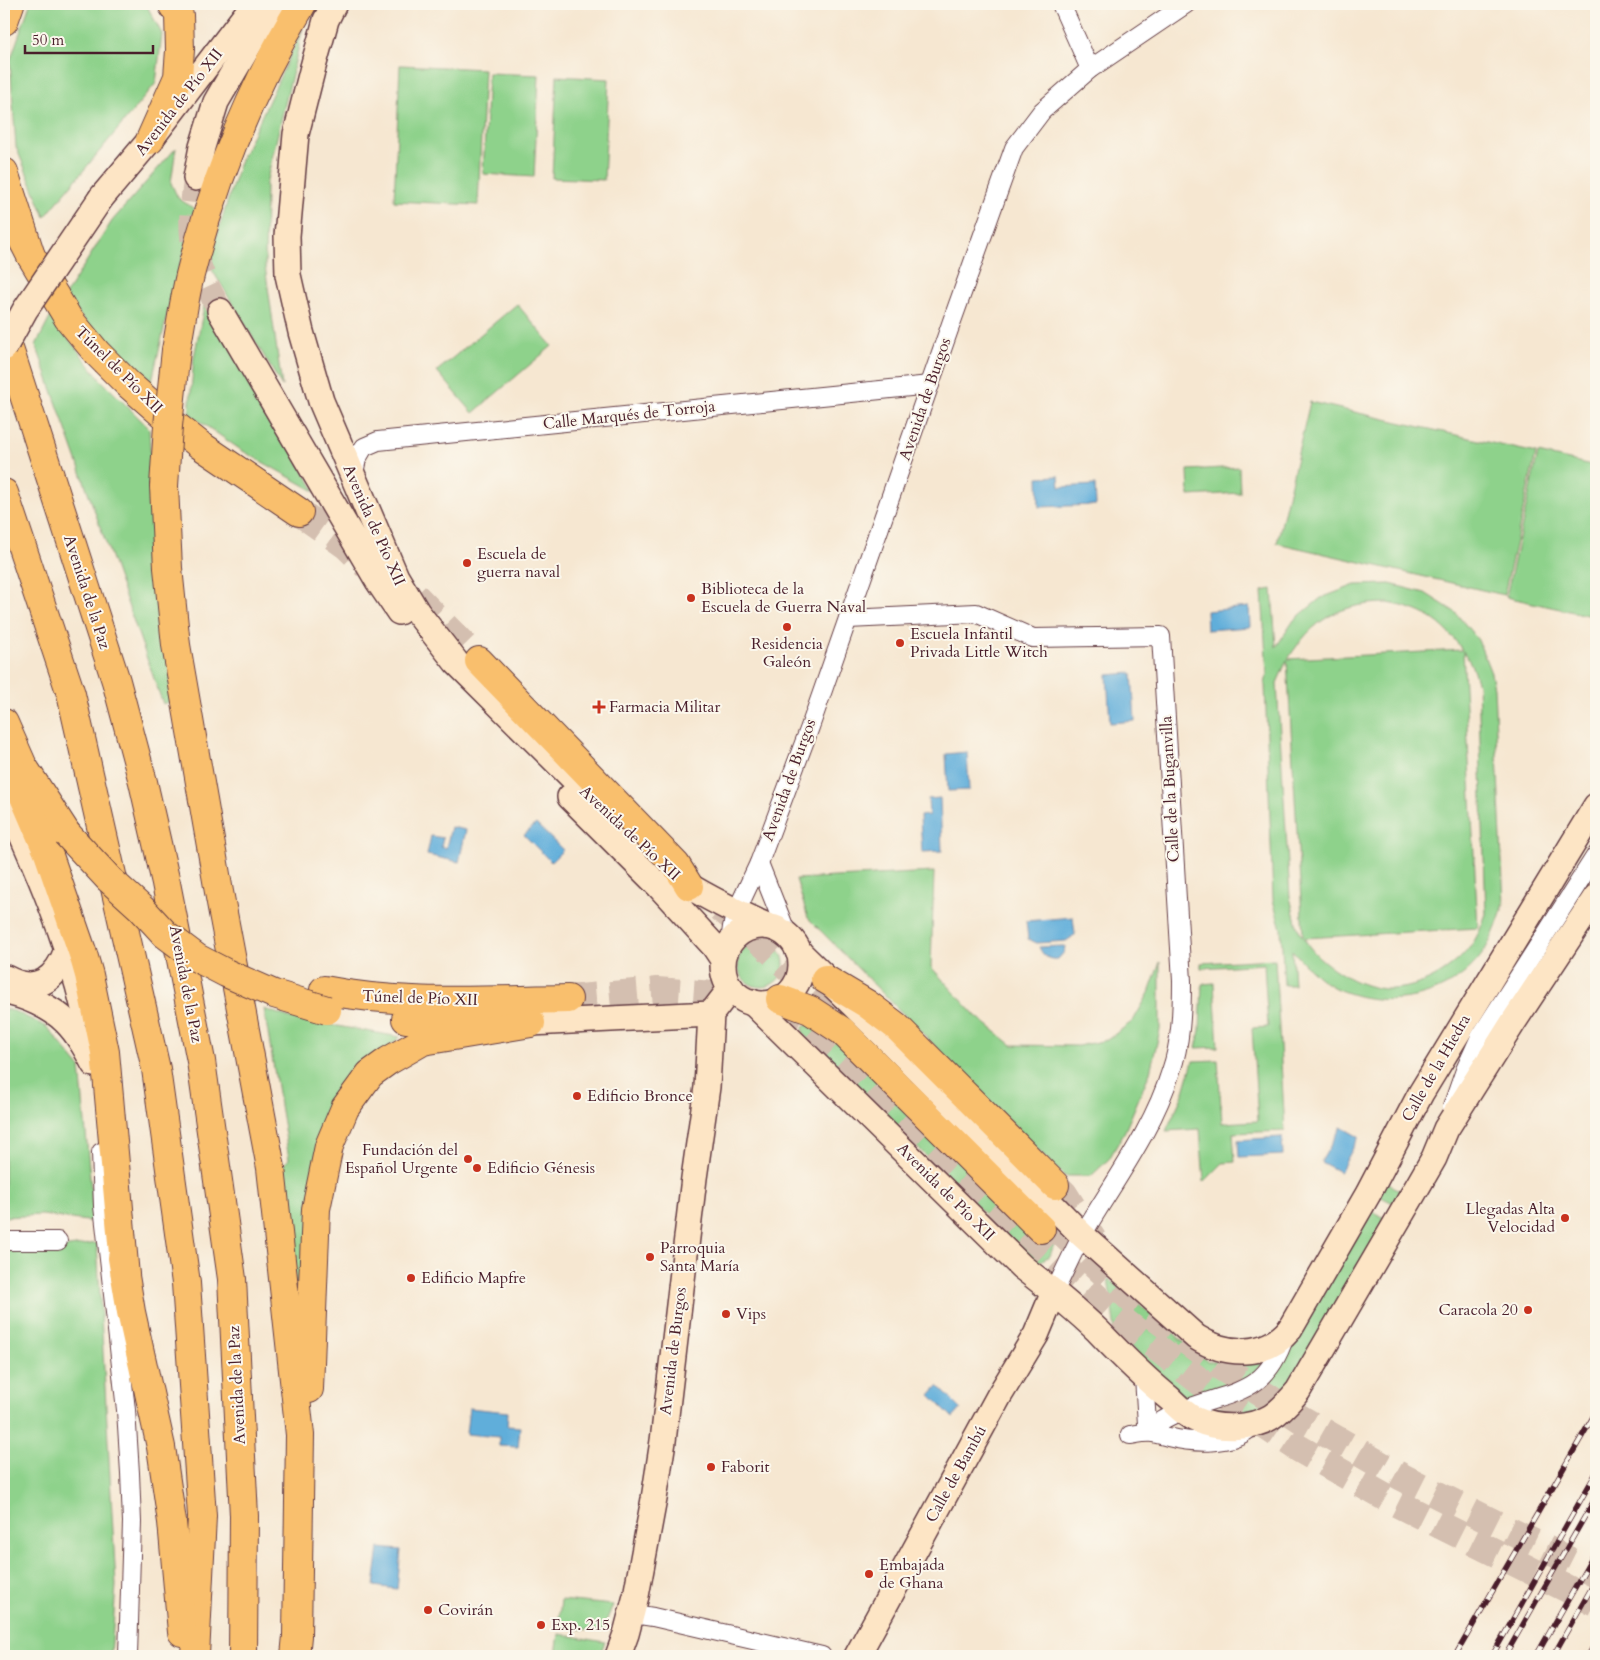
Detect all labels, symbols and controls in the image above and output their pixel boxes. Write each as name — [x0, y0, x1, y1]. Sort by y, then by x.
scale bar — [25, 22, 152, 54]
text: 50 m — [32, 30, 64, 50]
street label: Avenida de Pío XII — [130, 44, 228, 160]
street label: Túnel de Pío XII — [70, 321, 168, 419]
street label: Avenida de Burgos — [894, 335, 956, 463]
street label: Calle Marqués de Torroja — [542, 395, 716, 435]
street label: Avenida de Pío XII — [337, 461, 411, 589]
street label: Avenida de la Paz — [58, 532, 116, 652]
place label: Escuela de guerra naval — [477, 543, 560, 583]
marker: Escuela de guerra naval — [461, 557, 473, 569]
place label: Biblioteca de la Escuela de Guerra Naval — [701, 578, 866, 618]
marker: Biblioteca de la Escuela de Guerra Naval — [685, 592, 697, 604]
marker: Residencia Galeón — [781, 621, 793, 633]
place label: Escuela Infantil Privada Little Witch — [910, 623, 1048, 663]
place label: Residencia Galeón — [751, 633, 823, 673]
marker: Escuela Infantil Privada Little Witch — [894, 637, 906, 649]
place label: Farmacia Militar — [609, 696, 720, 718]
marker: Farmacia Militar — [593, 701, 605, 713]
street label: Calle de la Buganvilla — [1155, 715, 1185, 863]
street label: Avenida de Burgos — [757, 716, 821, 844]
street label: Avenida de Pío XII — [575, 780, 685, 886]
street label: Avenida de la Paz — [164, 924, 208, 1044]
street label: Túnel de Pío XII — [362, 985, 478, 1011]
street label: Calle de la Hiedra — [1396, 1010, 1476, 1126]
place label: Edificio Bronce — [587, 1085, 693, 1107]
marker: Edificio Bronce — [571, 1090, 583, 1102]
street label: Avenida de Pío XII — [892, 1138, 1000, 1246]
place label: Fundación del Español Urgente — [345, 1139, 458, 1179]
marker: Fundación del Español Urgente — [462, 1153, 474, 1165]
place label: Edificio Génesis — [487, 1157, 595, 1179]
marker: Edificio Génesis — [471, 1162, 483, 1174]
place label: Llegadas Alta Velocidad — [1466, 1198, 1555, 1238]
marker: Llegadas Alta Velocidad — [1559, 1212, 1571, 1224]
place label: Parroquia Santa María — [660, 1237, 740, 1277]
marker: Parroquia Santa María — [644, 1251, 656, 1263]
place label: Edificio Mapfre — [421, 1267, 526, 1289]
marker: Edificio Mapfre — [405, 1272, 417, 1284]
street label: Avenida de Burgos — [654, 1286, 692, 1416]
place label: Caracola 20 — [1438, 1299, 1518, 1321]
place label: Vips — [736, 1303, 766, 1325]
marker: Caracola 20 — [1522, 1304, 1534, 1316]
marker: Vips — [720, 1308, 732, 1320]
street label: Avenida de la Paz — [223, 1325, 251, 1445]
street label: Calle de Bambú — [920, 1421, 992, 1526]
place label: Faborit — [721, 1456, 770, 1478]
marker: Faborit — [705, 1461, 717, 1473]
place label: Embajada de Ghana — [879, 1554, 945, 1594]
marker: Embajada de Ghana — [863, 1568, 875, 1580]
place label: Covirán — [438, 1599, 493, 1621]
marker: Covirán — [422, 1604, 434, 1616]
place label: Exp. 215 — [551, 1614, 610, 1636]
marker: Exp. 215 — [535, 1619, 547, 1631]

